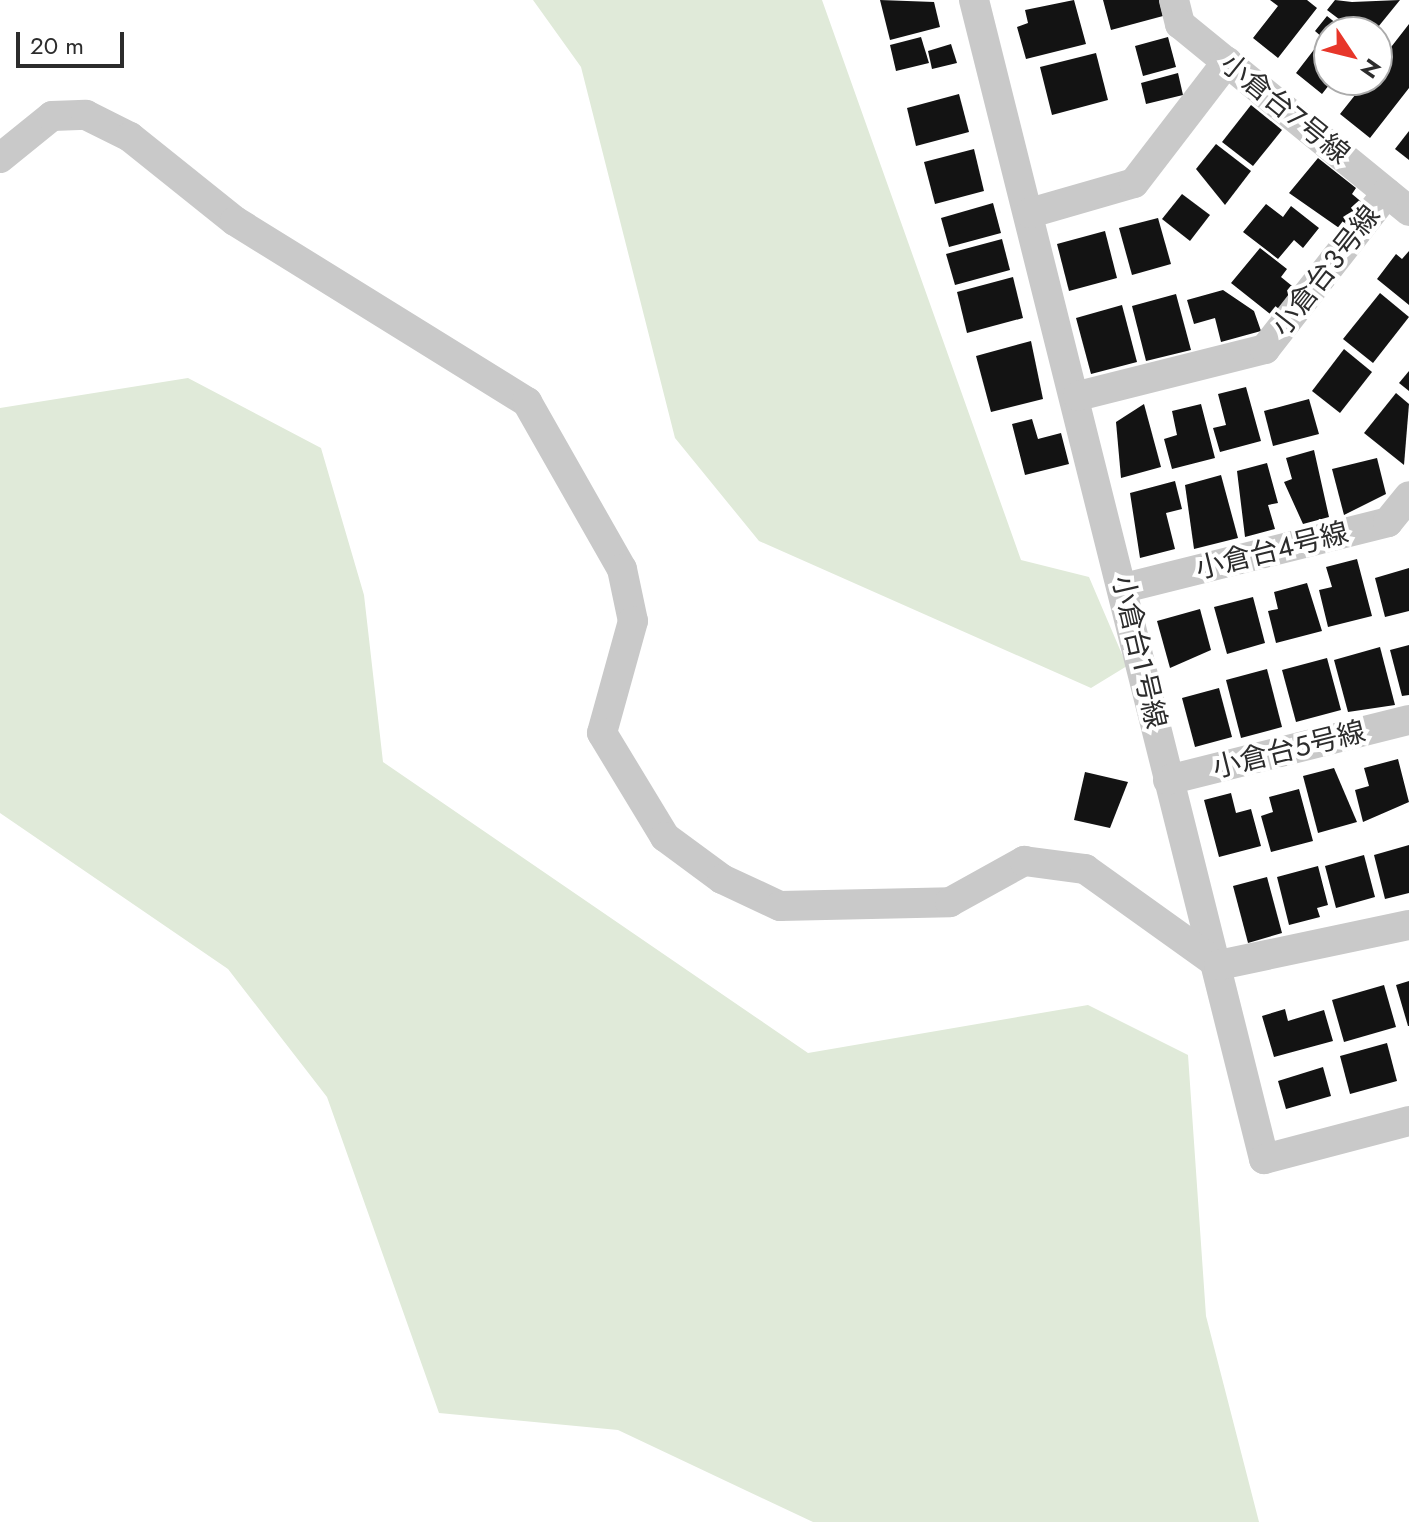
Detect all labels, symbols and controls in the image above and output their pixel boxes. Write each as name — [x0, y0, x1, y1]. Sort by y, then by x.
scale bar — [20, 16, 128, 66]
north arrow — [1313, 16, 1393, 96]
text: 20 m — [30, 28, 84, 63]
street label: 小倉台７号線 — [1214, 47, 1356, 171]
text: N — [1353, 52, 1389, 85]
street label: 小倉台３号線 — [1265, 199, 1387, 343]
street label: 小倉台４号線 — [1192, 516, 1352, 586]
street label: 小倉台１号線 — [1105, 572, 1173, 732]
street label: 小倉台５号線 — [1209, 715, 1369, 785]

